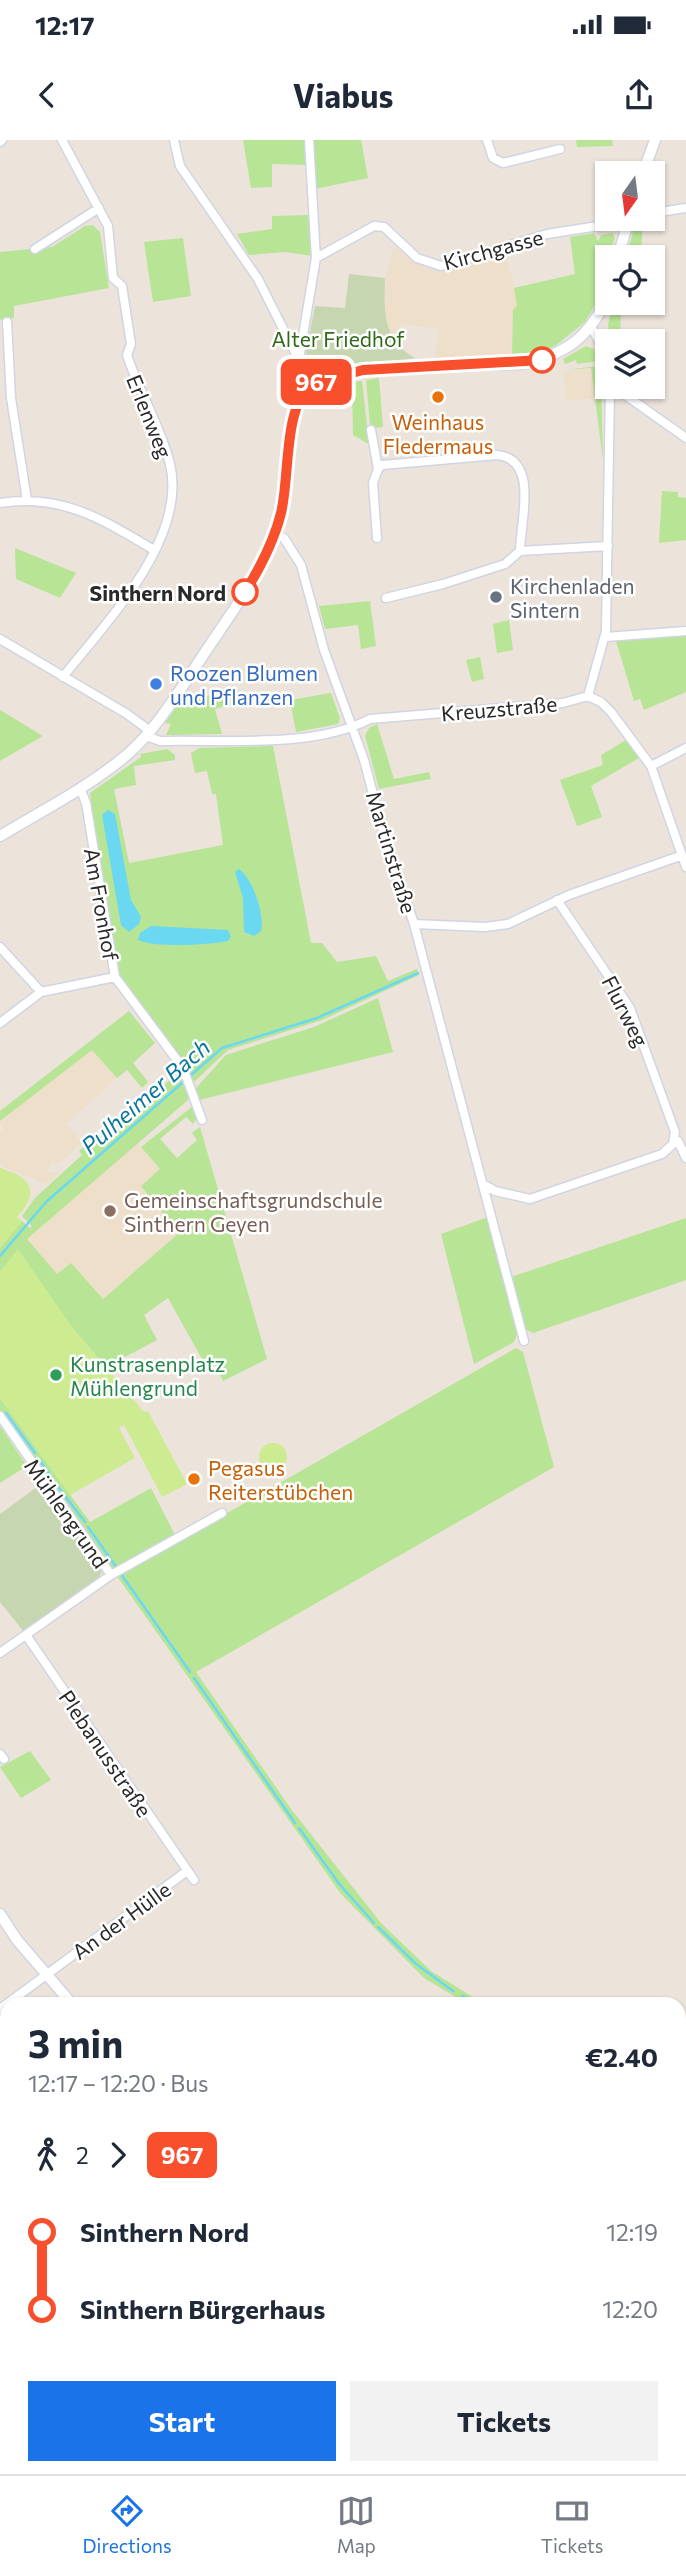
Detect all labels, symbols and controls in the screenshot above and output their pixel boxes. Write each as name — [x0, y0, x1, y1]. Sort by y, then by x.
text: 12:17 — [35, 9, 95, 40]
text: Viabus — [293, 75, 393, 115]
icon: back — [28, 76, 66, 114]
icon: share — [620, 76, 658, 114]
north arrow — [595, 161, 665, 231]
map controls — [595, 161, 665, 399]
street label: Kirchgasse — [440, 224, 546, 274]
button: locate — [595, 245, 665, 315]
park label: Alter Friedhof — [271, 326, 405, 351]
button: layers — [595, 329, 665, 399]
unlabelled marker — [529, 347, 555, 373]
line badge: 967 — [276, 359, 356, 405]
text: 967 — [295, 367, 337, 396]
street label: Erlenweg — [122, 371, 178, 461]
marker: Weinhaus Fledermaus — [430, 389, 446, 405]
place label: Weinhaus Fledermaus — [383, 409, 493, 458]
place label: Kirchenladen Sintern — [510, 573, 635, 622]
marker: Sinthern Nord — [232, 579, 258, 605]
place label: Sinthern Nord — [90, 580, 226, 605]
marker: Kirchenladen Sintern — [488, 589, 504, 605]
place label: Roozen Blumen und Pflanzen — [170, 660, 318, 709]
marker: Roozen Blumen und Pflanzen — [148, 676, 164, 692]
street label: Kreuzstraße — [440, 690, 558, 726]
street label: Martinstraße — [362, 788, 422, 916]
street label: Am Fronhof — [80, 846, 124, 963]
street label: Flurweg — [598, 971, 654, 1051]
water label: Pulheimer Bach — [75, 1032, 215, 1160]
place label: Gemeinschaftsgrundschule Sinthern Geyen — [124, 1187, 383, 1236]
marker: Gemeinschaftsgrundschule Sinthern Geyen — [102, 1203, 118, 1219]
place label: Kunstrasenplatz Mühlengrund — [70, 1351, 225, 1400]
marker: Kunstrasenplatz Mühlengrund — [48, 1367, 64, 1383]
street label: Mühlengrund — [20, 1453, 114, 1573]
place label: Pegasus Reiterstübchen — [208, 1455, 353, 1504]
marker: Pegasus Reiterstübchen — [186, 1471, 202, 1487]
street label: Plebanusstraße — [54, 1685, 158, 1821]
street label: An der Hülle — [67, 1876, 175, 1964]
text: 3 min — [28, 2019, 123, 2066]
text: €2.40 — [585, 2041, 658, 2072]
text: 12:17 – 12:20 · Bus — [28, 2069, 208, 2097]
icon: walk — [28, 2136, 66, 2174]
icon: forward — [99, 2136, 137, 2174]
text: 967 — [161, 2140, 203, 2169]
text: 2 — [76, 2141, 89, 2169]
text: Sinthern Nord — [80, 2216, 249, 2247]
text: 12:19 — [606, 2218, 658, 2246]
text: Sinthern Bürgerhaus — [80, 2293, 325, 2324]
text: 12:20 — [602, 2295, 658, 2323]
button: Start — [28, 2381, 336, 2461]
button: Tickets — [350, 2381, 658, 2461]
tab: Directions — [83, 2492, 172, 2557]
tab: Map — [337, 2492, 376, 2557]
tab: Tickets — [541, 2492, 603, 2557]

